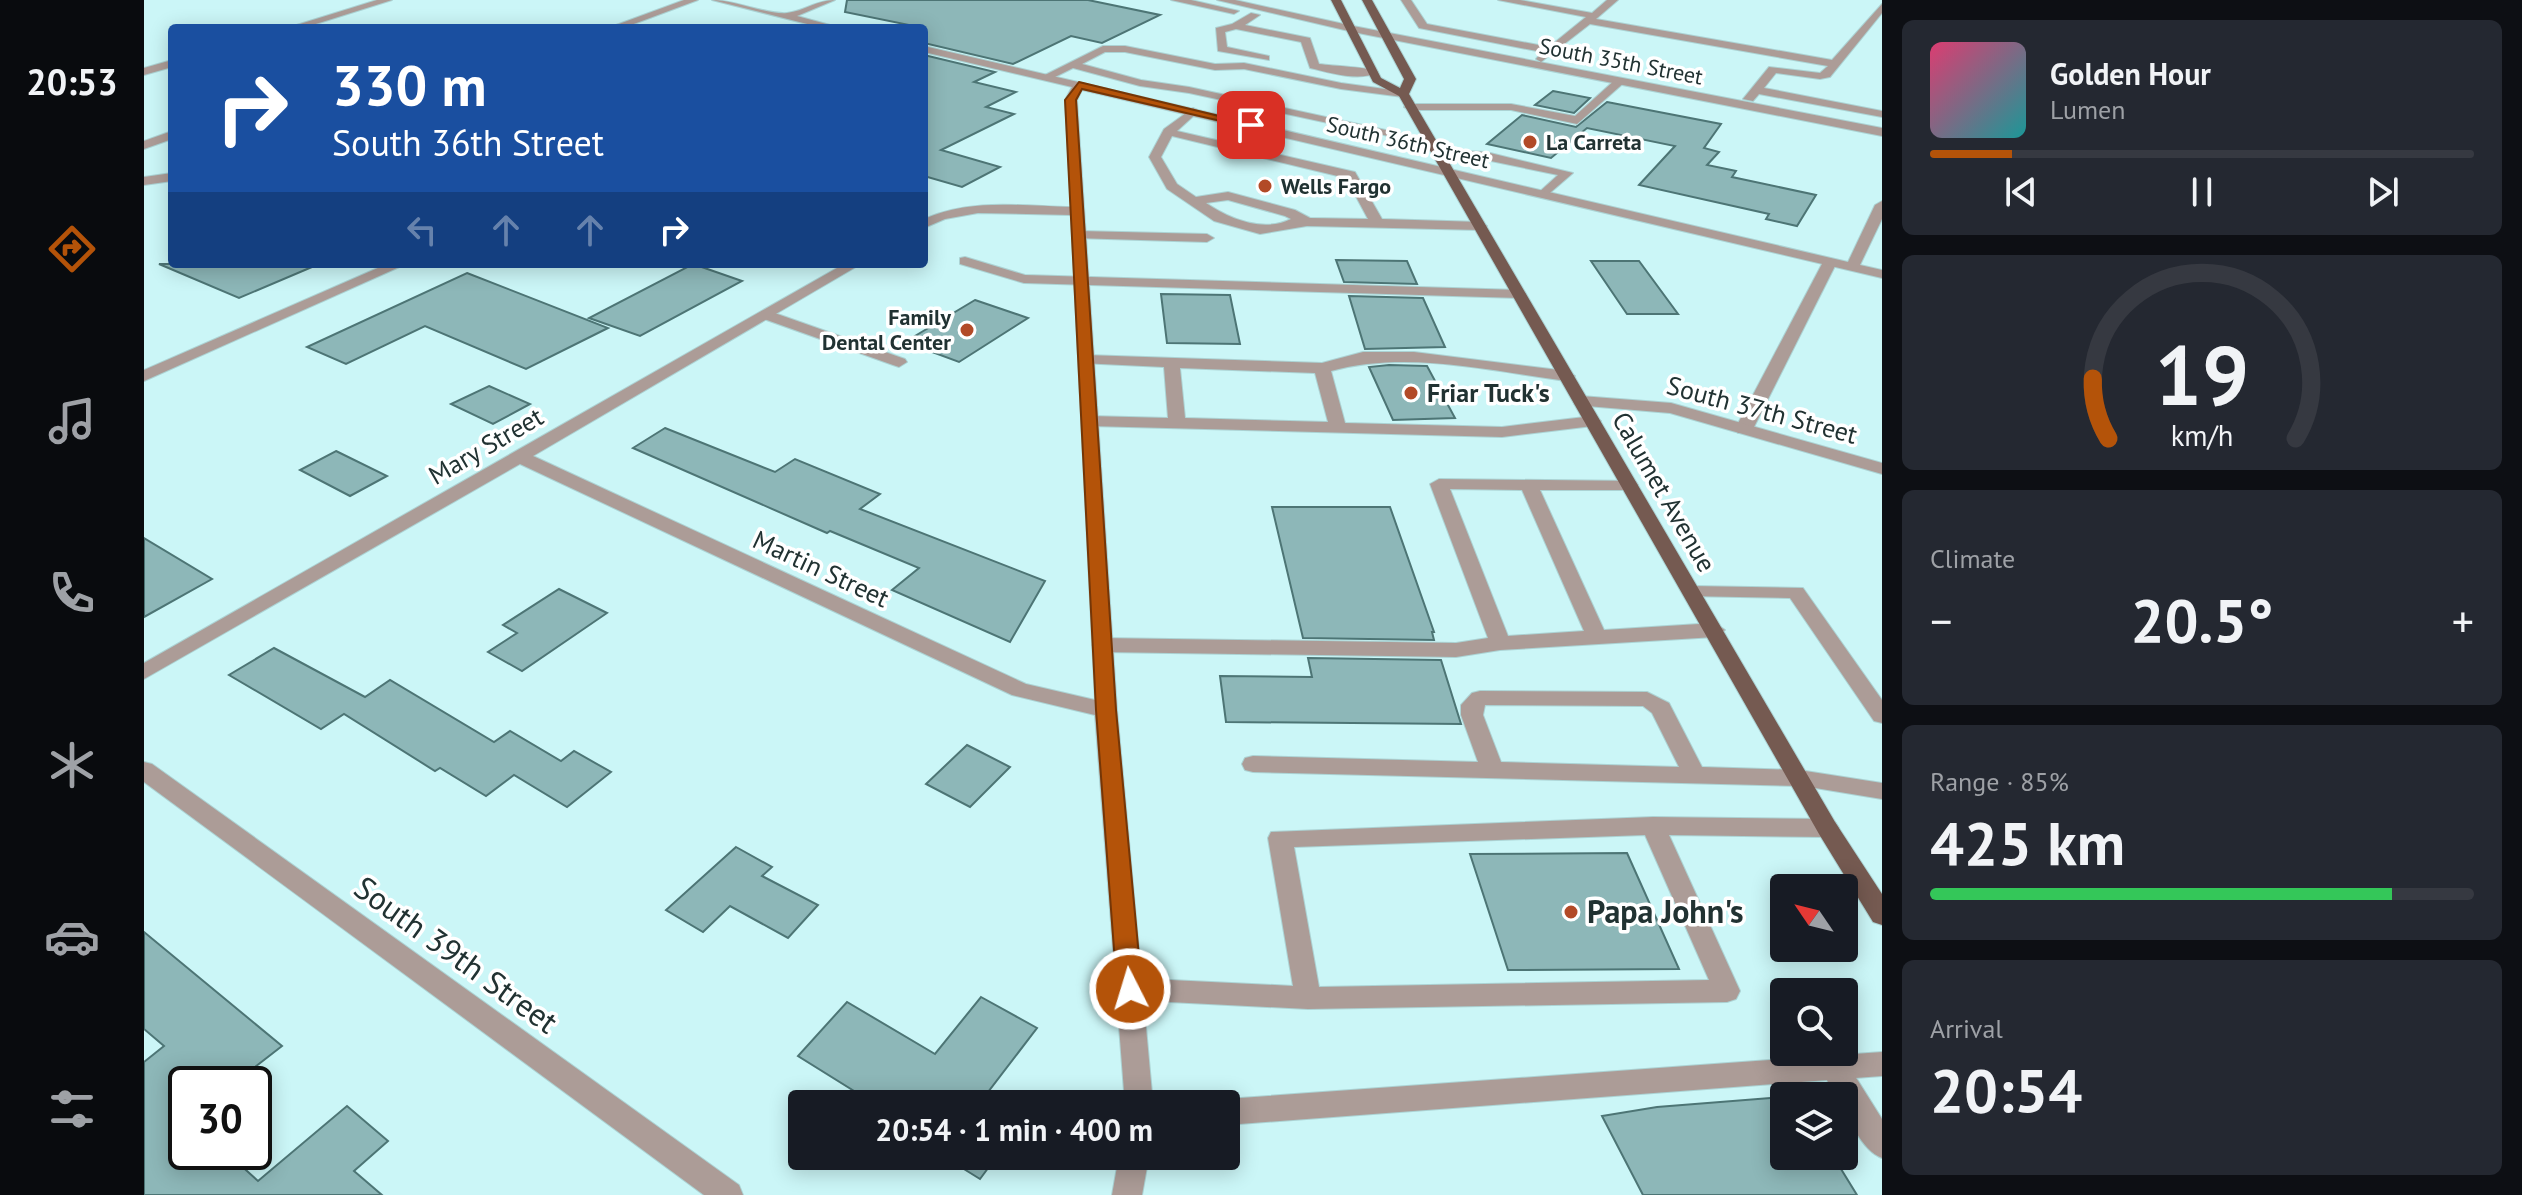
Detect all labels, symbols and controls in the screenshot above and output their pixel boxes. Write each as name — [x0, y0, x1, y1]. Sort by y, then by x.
street label: South 35th Street — [1537, 31, 1706, 91]
text: 330 m — [332, 49, 487, 121]
text: Golden Hour — [2050, 54, 2211, 93]
icon: right — [200, 56, 304, 160]
text: 20:53 — [26, 58, 118, 105]
pin — [1217, 91, 1285, 159]
text: Lumen — [2050, 93, 2125, 126]
icon: arrive — [1229, 103, 1273, 147]
street label: South 36th Street — [1324, 110, 1493, 174]
text: South 36th Street — [332, 119, 604, 166]
place label: La Carreta — [1546, 128, 1642, 156]
marker: La Carreta — [1521, 133, 1539, 151]
icon: previous — [1999, 170, 2043, 214]
icon: pause — [2180, 170, 2224, 214]
icon: next — [2361, 170, 2405, 214]
place label: Wells Fargo — [1281, 172, 1391, 200]
marker: Wells Fargo — [1256, 177, 1274, 195]
icon: left — [400, 208, 444, 252]
icon: ahead — [484, 208, 528, 252]
icon: ahead — [568, 208, 612, 252]
icon: right — [652, 208, 696, 252]
icon: directions — [44, 221, 100, 277]
place label: Family Dental Center — [822, 303, 951, 356]
text: 19 — [2155, 319, 2249, 427]
marker: Family Dental Center — [958, 321, 976, 339]
street label: South 37th Street — [1663, 368, 1861, 451]
place label: Friar Tuck's — [1427, 376, 1550, 409]
marker: Friar Tuck's — [1402, 384, 1420, 402]
icon: music — [44, 393, 100, 449]
street label: Mary Street — [423, 399, 549, 492]
street label: Calumet Avenue — [1605, 406, 1724, 578]
text: km/h — [2171, 417, 2233, 454]
street label: Martin Street — [748, 523, 895, 615]
text: Climate — [1930, 542, 2015, 575]
icon: phone — [44, 565, 100, 621]
text: 20.5° — [2130, 581, 2274, 659]
text: − — [1930, 592, 1952, 649]
text: + — [2452, 592, 2474, 649]
icon: climate — [44, 737, 100, 793]
text: Range · 85% — [1930, 765, 2069, 798]
text: 425 km — [1930, 804, 2125, 882]
street label: South 39th Street — [346, 866, 567, 1042]
north arrow — [1770, 874, 1858, 962]
map controls — [1770, 874, 1858, 1170]
place label: Papa John's — [1587, 890, 1744, 932]
marker: Papa John's — [1562, 903, 1580, 921]
icon: car — [44, 909, 100, 965]
position arrow — [1088, 947, 1172, 1031]
button: search — [1770, 978, 1858, 1066]
text: Arrival — [1930, 1012, 2003, 1045]
text: 20:54 — [1930, 1051, 2082, 1129]
speed limit sign: 30 — [168, 1066, 272, 1170]
icon: filters — [44, 1081, 100, 1137]
button: layers — [1770, 1082, 1858, 1170]
text: 20:54 · 1 min · 400 m — [875, 1110, 1153, 1149]

